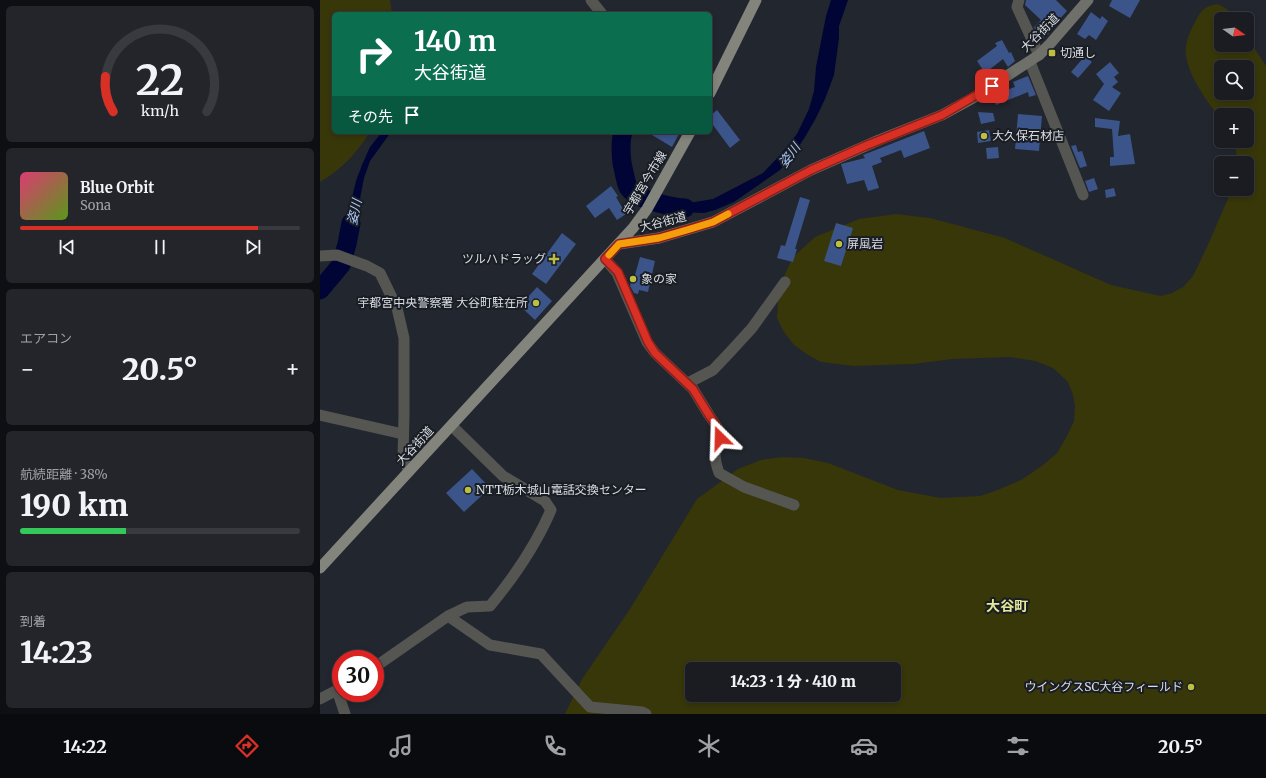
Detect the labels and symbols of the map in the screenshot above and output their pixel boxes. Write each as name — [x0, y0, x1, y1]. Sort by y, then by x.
street label: 大谷街道 — [1017, 10, 1062, 55]
north arrow — [1214, 12, 1254, 52]
place label: 切通し — [1060, 45, 1096, 60]
marker: 切通し — [1047, 48, 1057, 58]
pin — [975, 69, 1009, 103]
place label: 大久保石材店 — [992, 128, 1064, 143]
marker: 大久保石材店 — [979, 131, 989, 141]
water label: 姿川 — [775, 138, 805, 171]
street label: 宇都宮今市線 — [620, 148, 670, 217]
water label: 姿川 — [343, 196, 366, 227]
street label: 大谷街道 — [638, 208, 688, 235]
place label: 屏風岩 — [847, 236, 883, 251]
marker: 屏風岩 — [834, 239, 844, 249]
place label: ツルハドラッグ — [462, 251, 546, 266]
marker: ツルハドラッグ — [549, 254, 559, 264]
place label: 象の家 — [641, 271, 677, 286]
marker: 象の家 — [628, 274, 638, 284]
place label: 宇都宮中央警察署 大谷町駐在所 — [357, 295, 528, 310]
marker: 宇都宮中央警察署 大谷町駐在所 — [531, 298, 541, 308]
position arrow — [699, 417, 741, 459]
street label: 大谷街道 — [393, 423, 436, 468]
place label: NTT栃木城山電話交換センター — [476, 482, 647, 497]
marker: NTT栃木城山電話交換センター — [463, 485, 473, 495]
district label: 大谷町 — [986, 597, 1028, 615]
speed limit sign: 30 — [332, 650, 384, 702]
place label: ウイングスSC大谷フィールド — [1024, 679, 1183, 694]
marker: ウイングスSC大谷フィールド — [1186, 682, 1196, 692]

